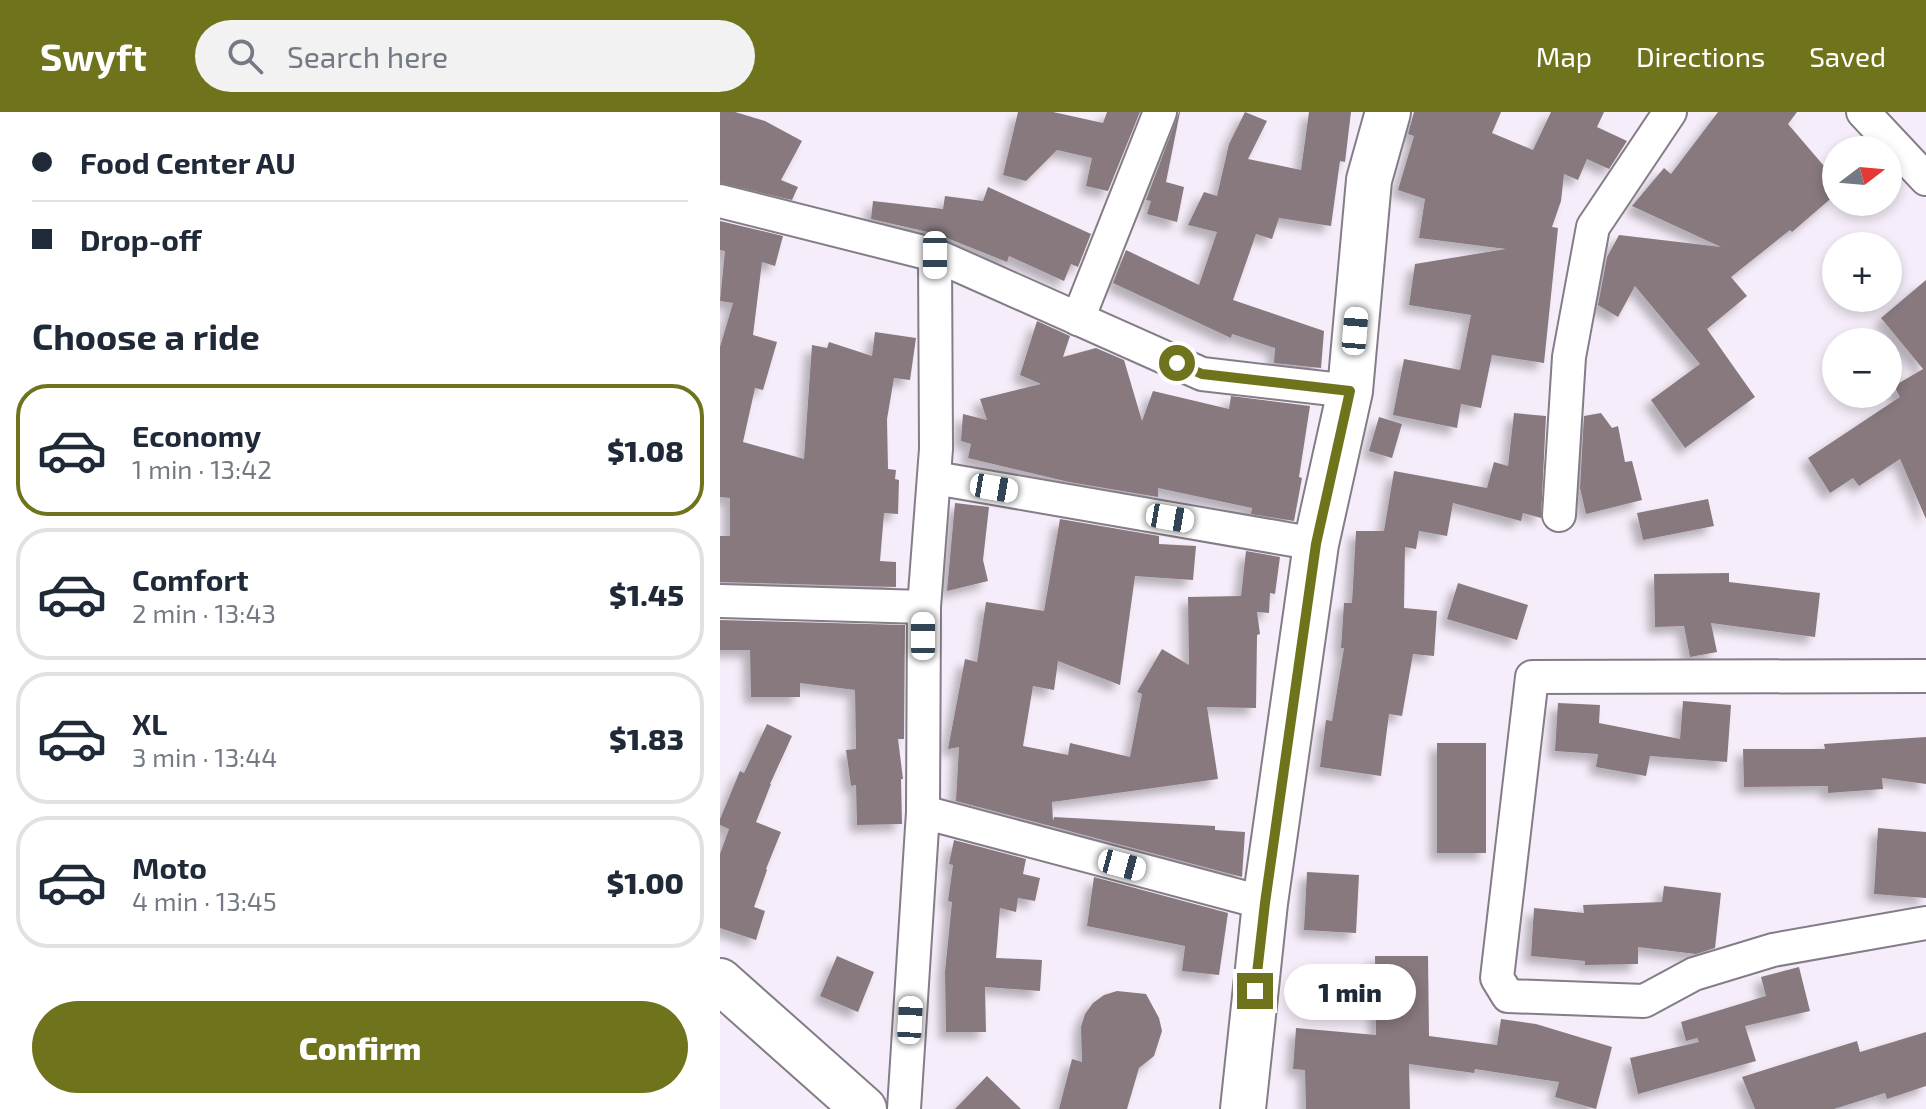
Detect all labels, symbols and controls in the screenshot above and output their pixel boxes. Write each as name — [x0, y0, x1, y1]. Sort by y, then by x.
search box — [195, 20, 755, 92]
text: Swyft — [40, 33, 147, 79]
icon: search — [223, 34, 267, 78]
text: Search here — [287, 38, 448, 74]
text: Map — [1536, 39, 1592, 73]
text: Directions — [1636, 39, 1765, 73]
text: Saved — [1809, 39, 1886, 73]
north arrow — [1822, 136, 1902, 216]
map controls — [1822, 136, 1902, 408]
text: Food Center AU — [80, 144, 296, 180]
text: Drop-off — [80, 221, 202, 257]
car — [923, 231, 947, 279]
button: + — [1822, 232, 1902, 312]
car — [1341, 306, 1369, 356]
text: Choose a ride — [32, 314, 260, 357]
button: − — [1822, 328, 1902, 408]
route start — [1159, 345, 1195, 381]
icon: car — [36, 414, 108, 486]
text: Economy — [132, 417, 261, 453]
text: $1.08 — [607, 432, 684, 468]
text: 1 min · 13:42 — [132, 453, 272, 484]
car — [968, 472, 1020, 504]
car — [1144, 502, 1196, 534]
icon: car — [36, 558, 108, 630]
text: Comfort — [132, 561, 249, 597]
text: $1.45 — [609, 576, 684, 612]
text: 2 min · 13:43 — [132, 597, 276, 628]
car — [911, 612, 935, 660]
icon: car — [36, 702, 108, 774]
text: XL — [132, 705, 167, 741]
text: $1.83 — [609, 720, 684, 756]
text: 3 min · 13:44 — [132, 741, 277, 772]
icon: car — [36, 846, 108, 918]
car — [1096, 847, 1148, 883]
text: Moto — [132, 849, 207, 885]
text: $1.00 — [607, 864, 684, 900]
text: 4 min · 13:45 — [132, 885, 277, 916]
callout: 1 min — [1283, 963, 1415, 1019]
route end — [1237, 973, 1273, 1009]
text: 1 min — [1318, 976, 1382, 1007]
car — [897, 995, 923, 1045]
button: Confirm — [32, 1001, 688, 1093]

